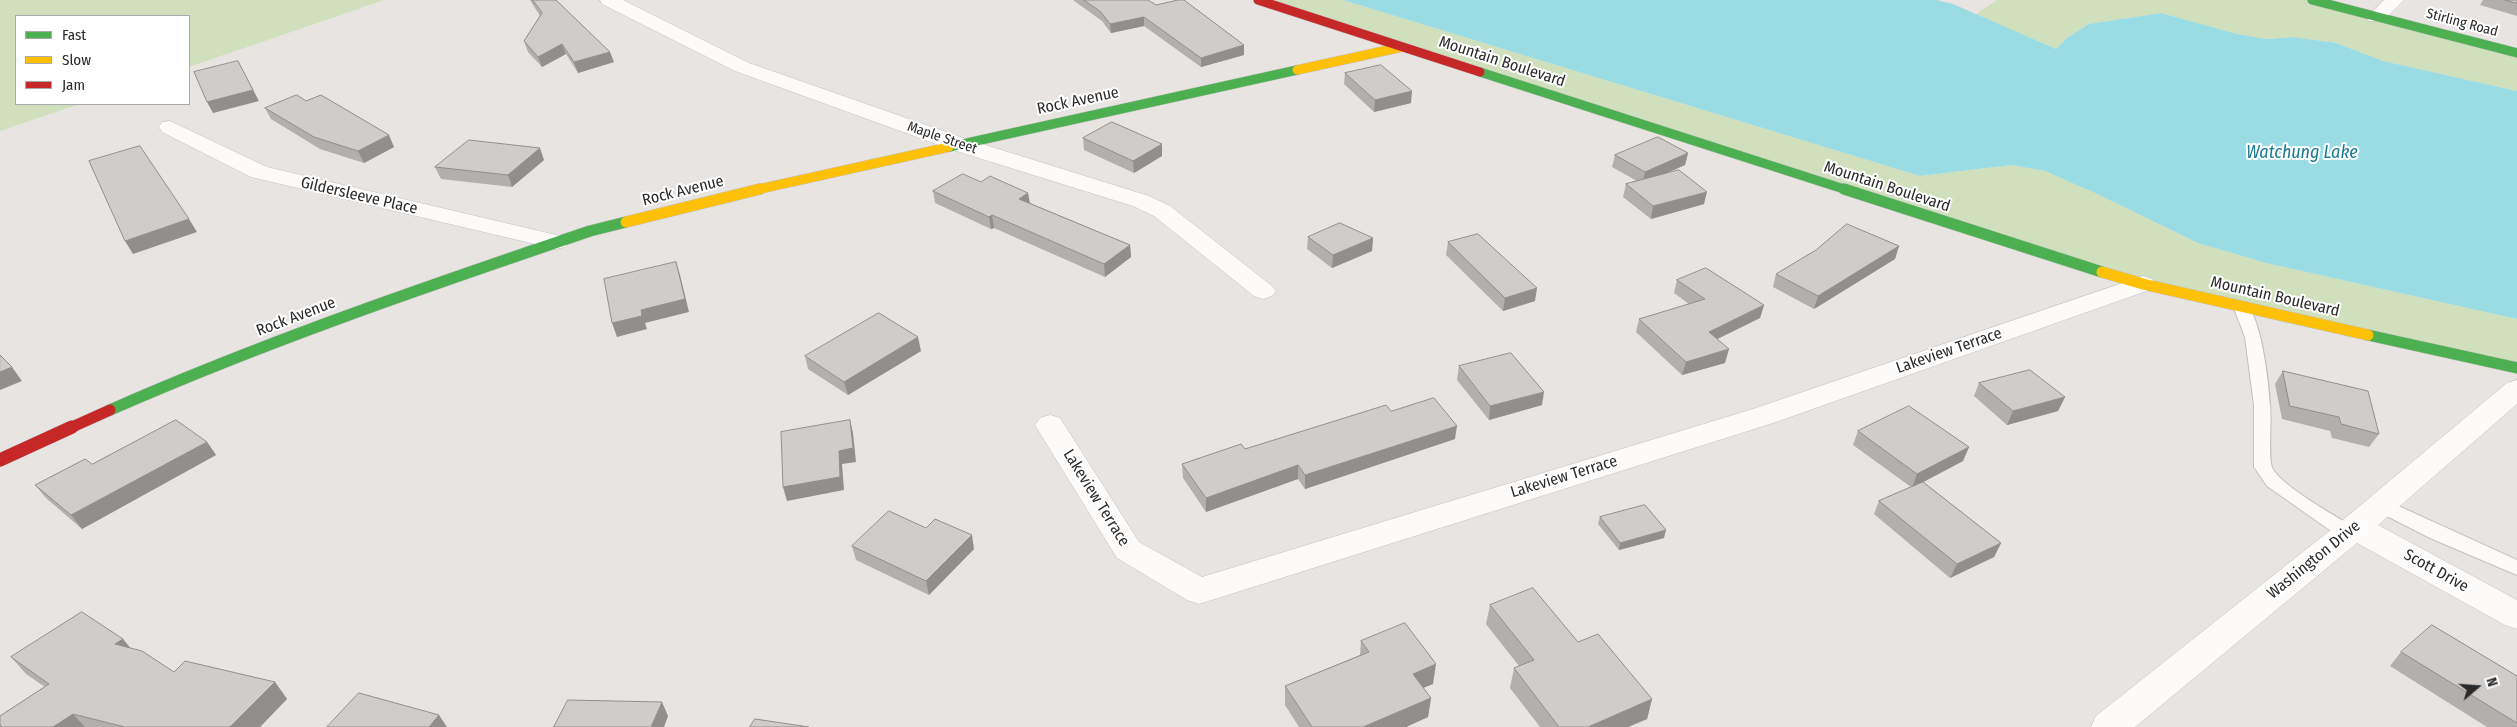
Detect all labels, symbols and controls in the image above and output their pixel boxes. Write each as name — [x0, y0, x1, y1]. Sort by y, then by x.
street label: Stirling Road — [2424, 5, 2500, 41]
legend — [15, 15, 190, 105]
text: Fast — [62, 26, 86, 44]
street label: Mountain Boulevard — [1436, 33, 1568, 91]
text: Slow — [62, 51, 91, 69]
text: Jam — [62, 76, 85, 94]
street label: Rock Avenue — [1035, 83, 1121, 119]
street label: Maple Street — [905, 118, 979, 158]
water label: Watchung Lake — [2246, 142, 2358, 164]
street label: Mountain Boulevard — [1821, 158, 1953, 216]
street label: Rock Avenue — [640, 172, 726, 210]
street label: Gildersleeve Place — [299, 173, 419, 219]
street label: Mountain Boulevard — [2209, 273, 2341, 321]
street label: Rock Avenue — [254, 293, 338, 341]
street label: Lakeview Terrace — [1894, 324, 2004, 378]
street label: Lakeview Terrace — [1059, 446, 1133, 550]
street label: Lakeview Terrace — [1508, 452, 1620, 502]
street label: Washington Drive — [2264, 517, 2364, 603]
street label: Scott Drive — [2400, 545, 2472, 597]
north arrow — [2452, 662, 2502, 712]
text: N — [2482, 676, 2501, 689]

